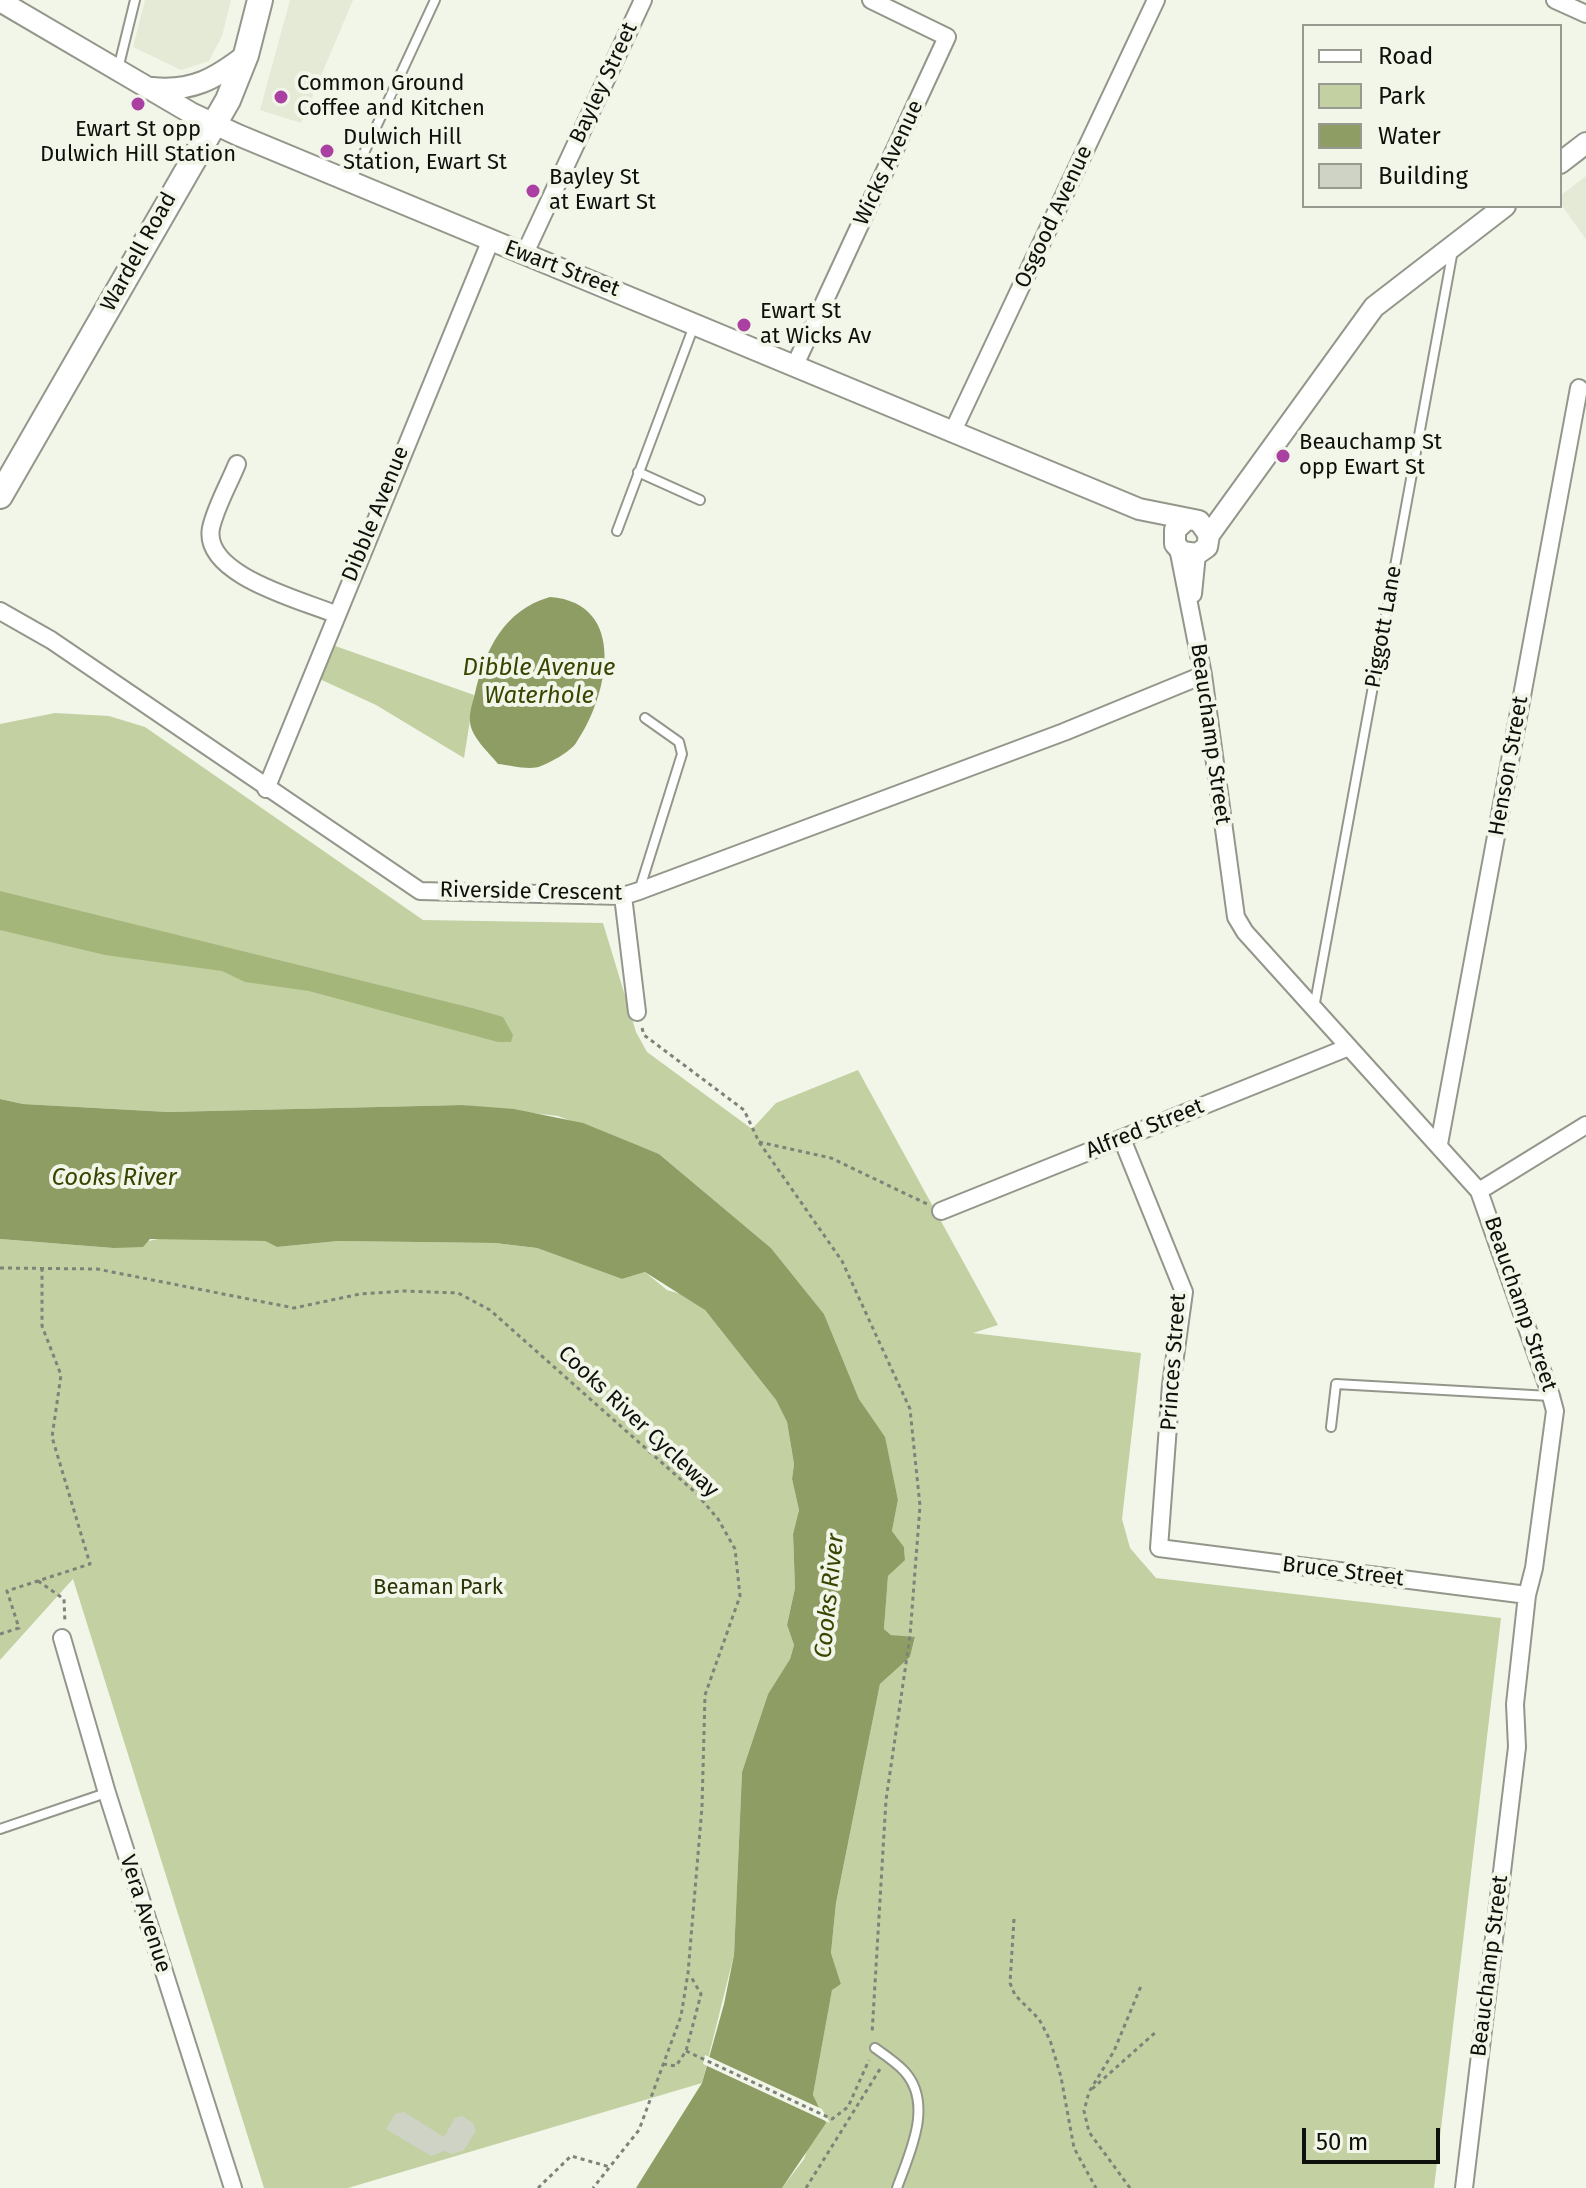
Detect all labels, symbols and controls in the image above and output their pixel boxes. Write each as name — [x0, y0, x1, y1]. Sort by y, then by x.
street label: Bayley Street — [564, 18, 644, 148]
legend — [1302, 24, 1562, 208]
text: Road — [1378, 42, 1433, 70]
place label: Common Ground Coffee and Kitchen — [297, 71, 485, 122]
text: Park — [1378, 82, 1425, 110]
marker: Common Ground Coffee and Kitchen — [272, 88, 290, 106]
marker: Ewart St opp Dulwich Hill Station — [129, 95, 147, 113]
street label: Wicks Avenue — [848, 96, 930, 230]
place label: Ewart St opp Dulwich Hill Station — [40, 117, 236, 168]
text: Water — [1378, 122, 1441, 150]
place label: Dulwich Hill Station, Ewart St — [343, 125, 507, 176]
marker: Dulwich Hill Station, Ewart St — [318, 142, 336, 160]
street label: Osgood Avenue — [1009, 142, 1099, 292]
text: Building — [1378, 162, 1468, 190]
place label: Bayley St at Ewart St — [549, 165, 656, 216]
marker: Bayley St at Ewart St — [524, 182, 542, 200]
street label: Wardell Road — [95, 188, 183, 316]
street label: Ewart Street — [501, 235, 623, 303]
place label: Ewart St at Wicks Av — [760, 299, 871, 350]
marker: Ewart St at Wicks Av — [735, 316, 753, 334]
place label: Beauchamp St opp Ewart St — [1299, 430, 1442, 482]
street label: Dibble Avenue — [337, 442, 415, 586]
marker: Beauchamp St opp Ewart St — [1274, 447, 1292, 465]
street label: Piggott Lane — [1360, 564, 1408, 690]
street label: Beauchamp Street — [1184, 642, 1236, 826]
water label: Dibble Avenue Waterhole — [463, 654, 615, 710]
street label: Henson Street — [1484, 694, 1534, 838]
street label: Riverside Crescent — [439, 877, 623, 907]
street label: Alfred Street — [1082, 1093, 1208, 1165]
water label: Cooks River — [51, 1164, 177, 1192]
street label: Beauchamp Street — [1478, 1213, 1562, 1395]
street label: Princes Street — [1156, 1292, 1192, 1432]
street label: Cooks River Cycleway — [552, 1341, 724, 1503]
water label: Cooks River — [809, 1532, 851, 1660]
street label: Bruce Street — [1281, 1551, 1405, 1593]
park label: Beaman Park — [373, 1575, 503, 1601]
street label: Vera Avenue — [114, 1852, 176, 1976]
street label: Beauchamp Street — [1466, 1874, 1514, 2058]
scale bar — [1306, 2112, 1444, 2162]
text: 50 m — [1316, 2128, 1368, 2156]

